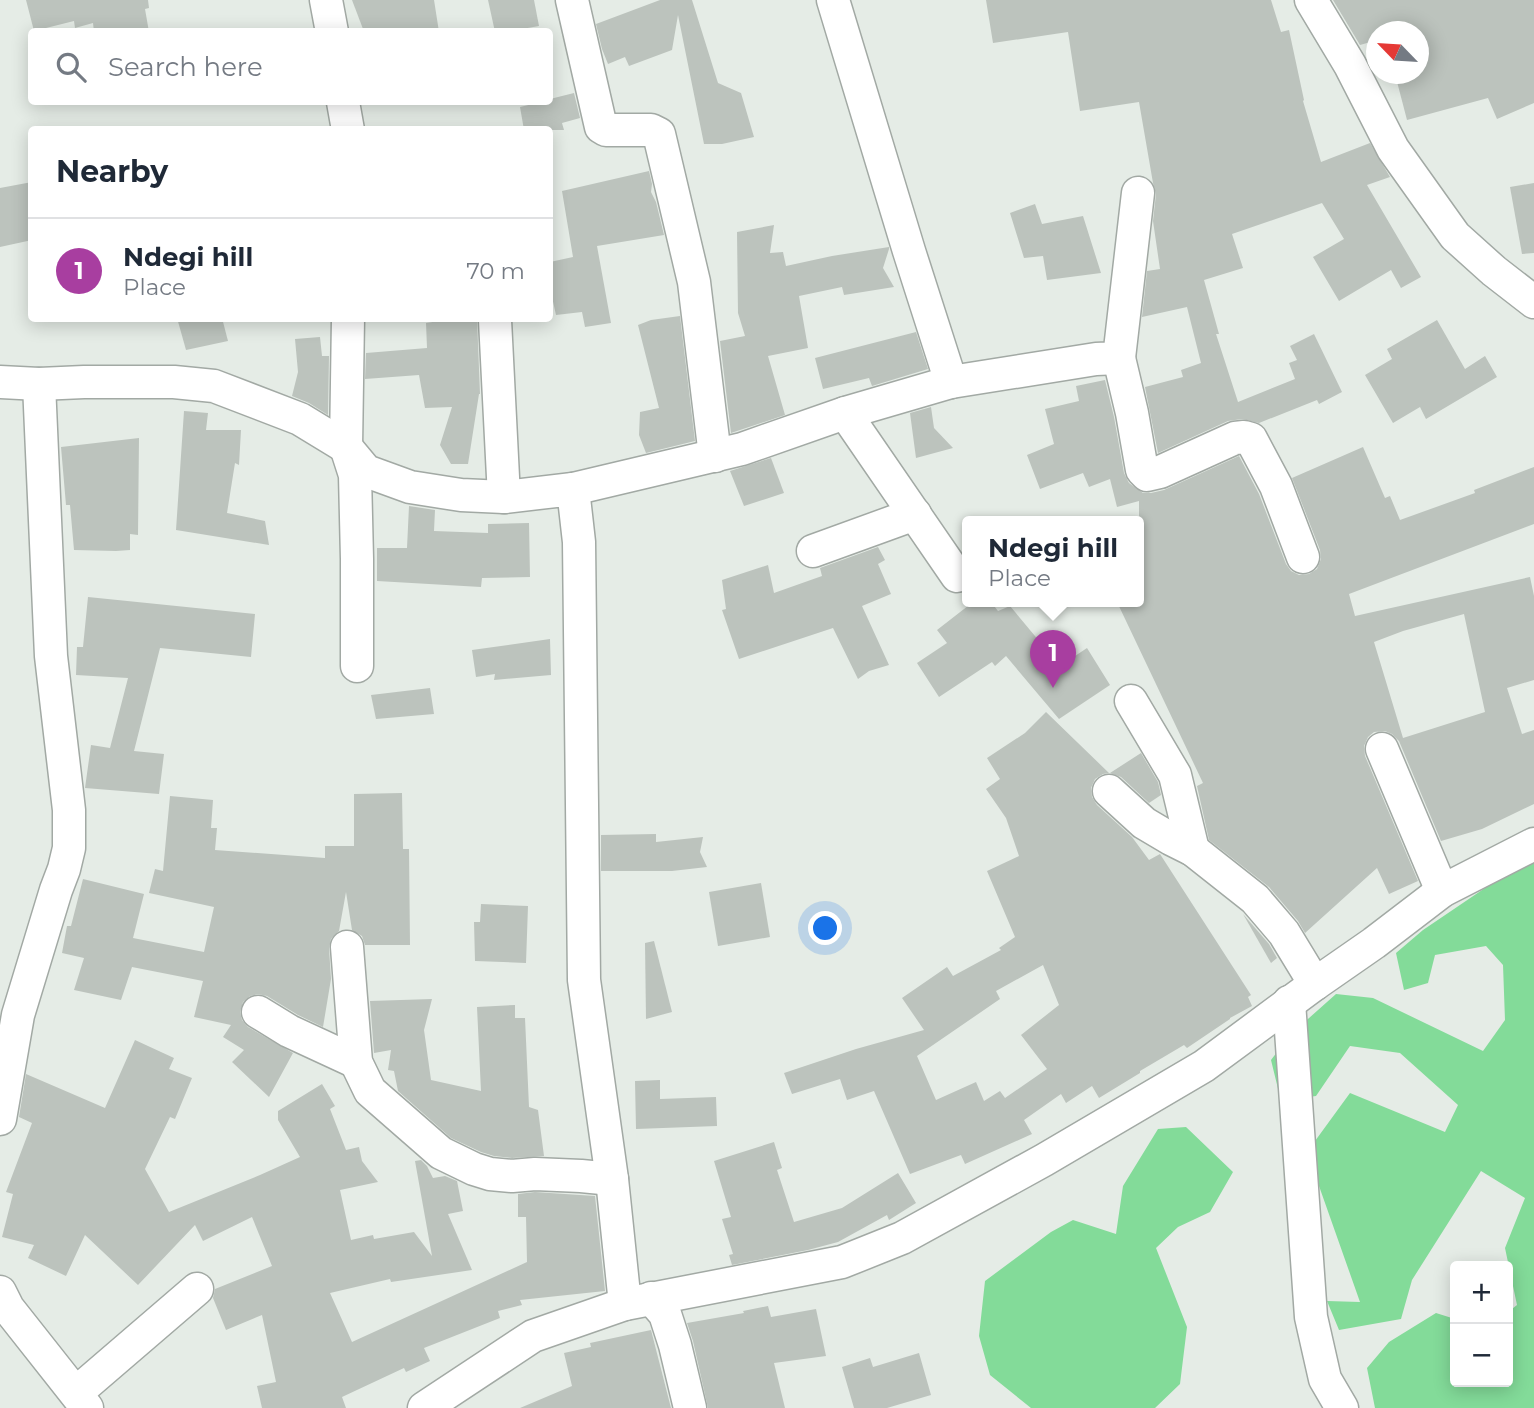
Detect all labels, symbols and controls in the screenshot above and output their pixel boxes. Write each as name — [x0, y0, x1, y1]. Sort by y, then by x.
north arrow — [1366, 21, 1429, 84]
search box — [28, 28, 553, 105]
icon: search — [52, 48, 90, 86]
text: Search here — [108, 51, 263, 83]
text: Nearby — [56, 153, 168, 190]
text: Ndegi hill — [123, 241, 253, 273]
text: 1 — [74, 257, 84, 285]
text: 70 m — [466, 257, 525, 285]
text: Place — [123, 273, 186, 301]
popup — [962, 516, 1144, 607]
text: Ndegi hill — [988, 532, 1118, 564]
text: Place — [988, 564, 1051, 592]
pin: 1 — [1030, 630, 1076, 688]
your location — [808, 911, 842, 945]
map controls — [1450, 1261, 1513, 1387]
button: + — [1450, 1261, 1513, 1324]
button: − — [1450, 1324, 1513, 1387]

